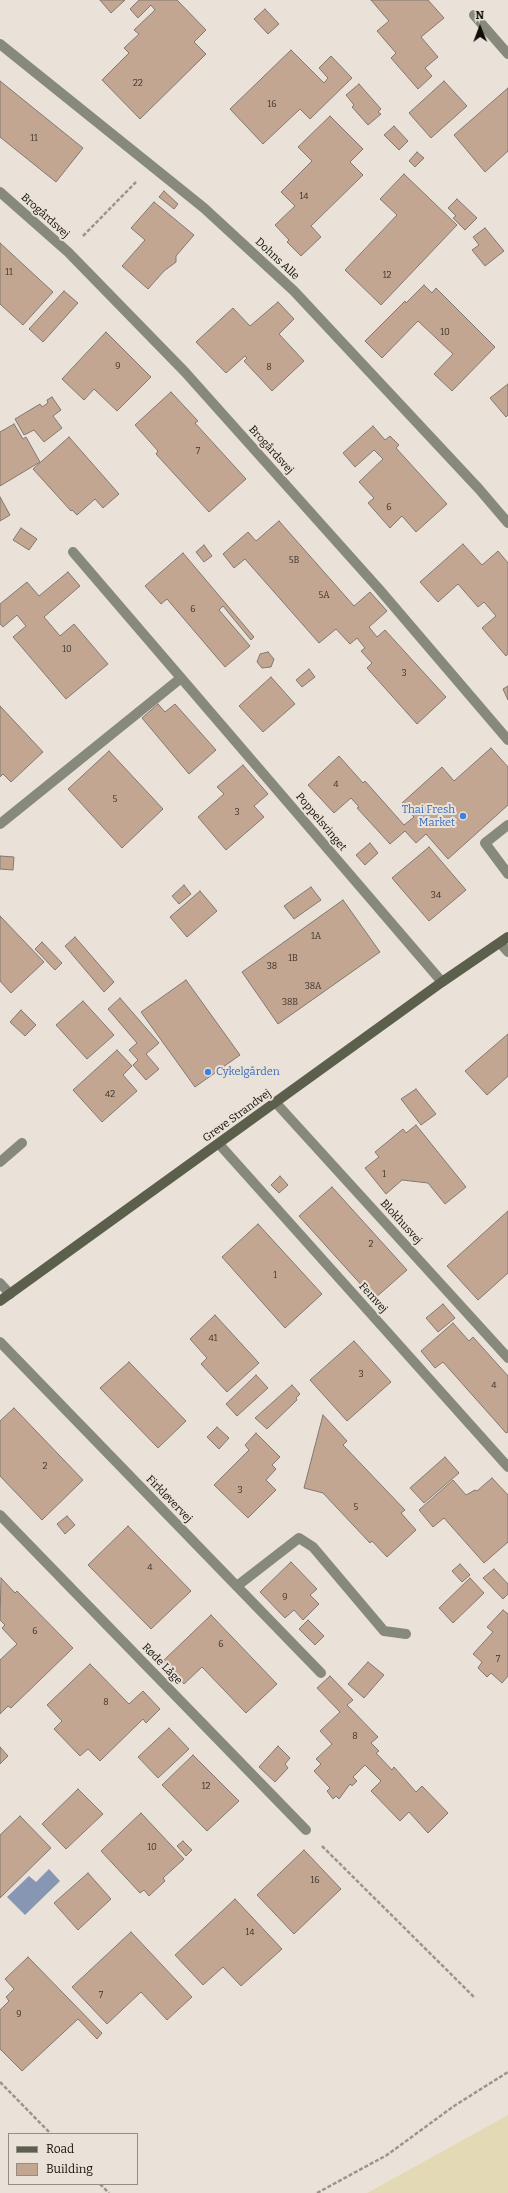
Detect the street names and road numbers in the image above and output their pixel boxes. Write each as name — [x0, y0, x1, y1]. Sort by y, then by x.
street label: Brogårdsvej — [18, 191, 72, 241]
street label: Dohns Alle — [252, 235, 302, 283]
street label: Brogårdsvej — [246, 423, 296, 477]
street label: Poppelsvinget — [293, 790, 349, 854]
street label: Greve Strandvej — [200, 1087, 274, 1145]
street label: Blokhusvej — [377, 1197, 425, 1247]
street label: Femvej — [356, 1280, 390, 1316]
street label: Firkløvervej — [143, 1473, 195, 1525]
street label: Røde Låge — [139, 1641, 185, 1687]

